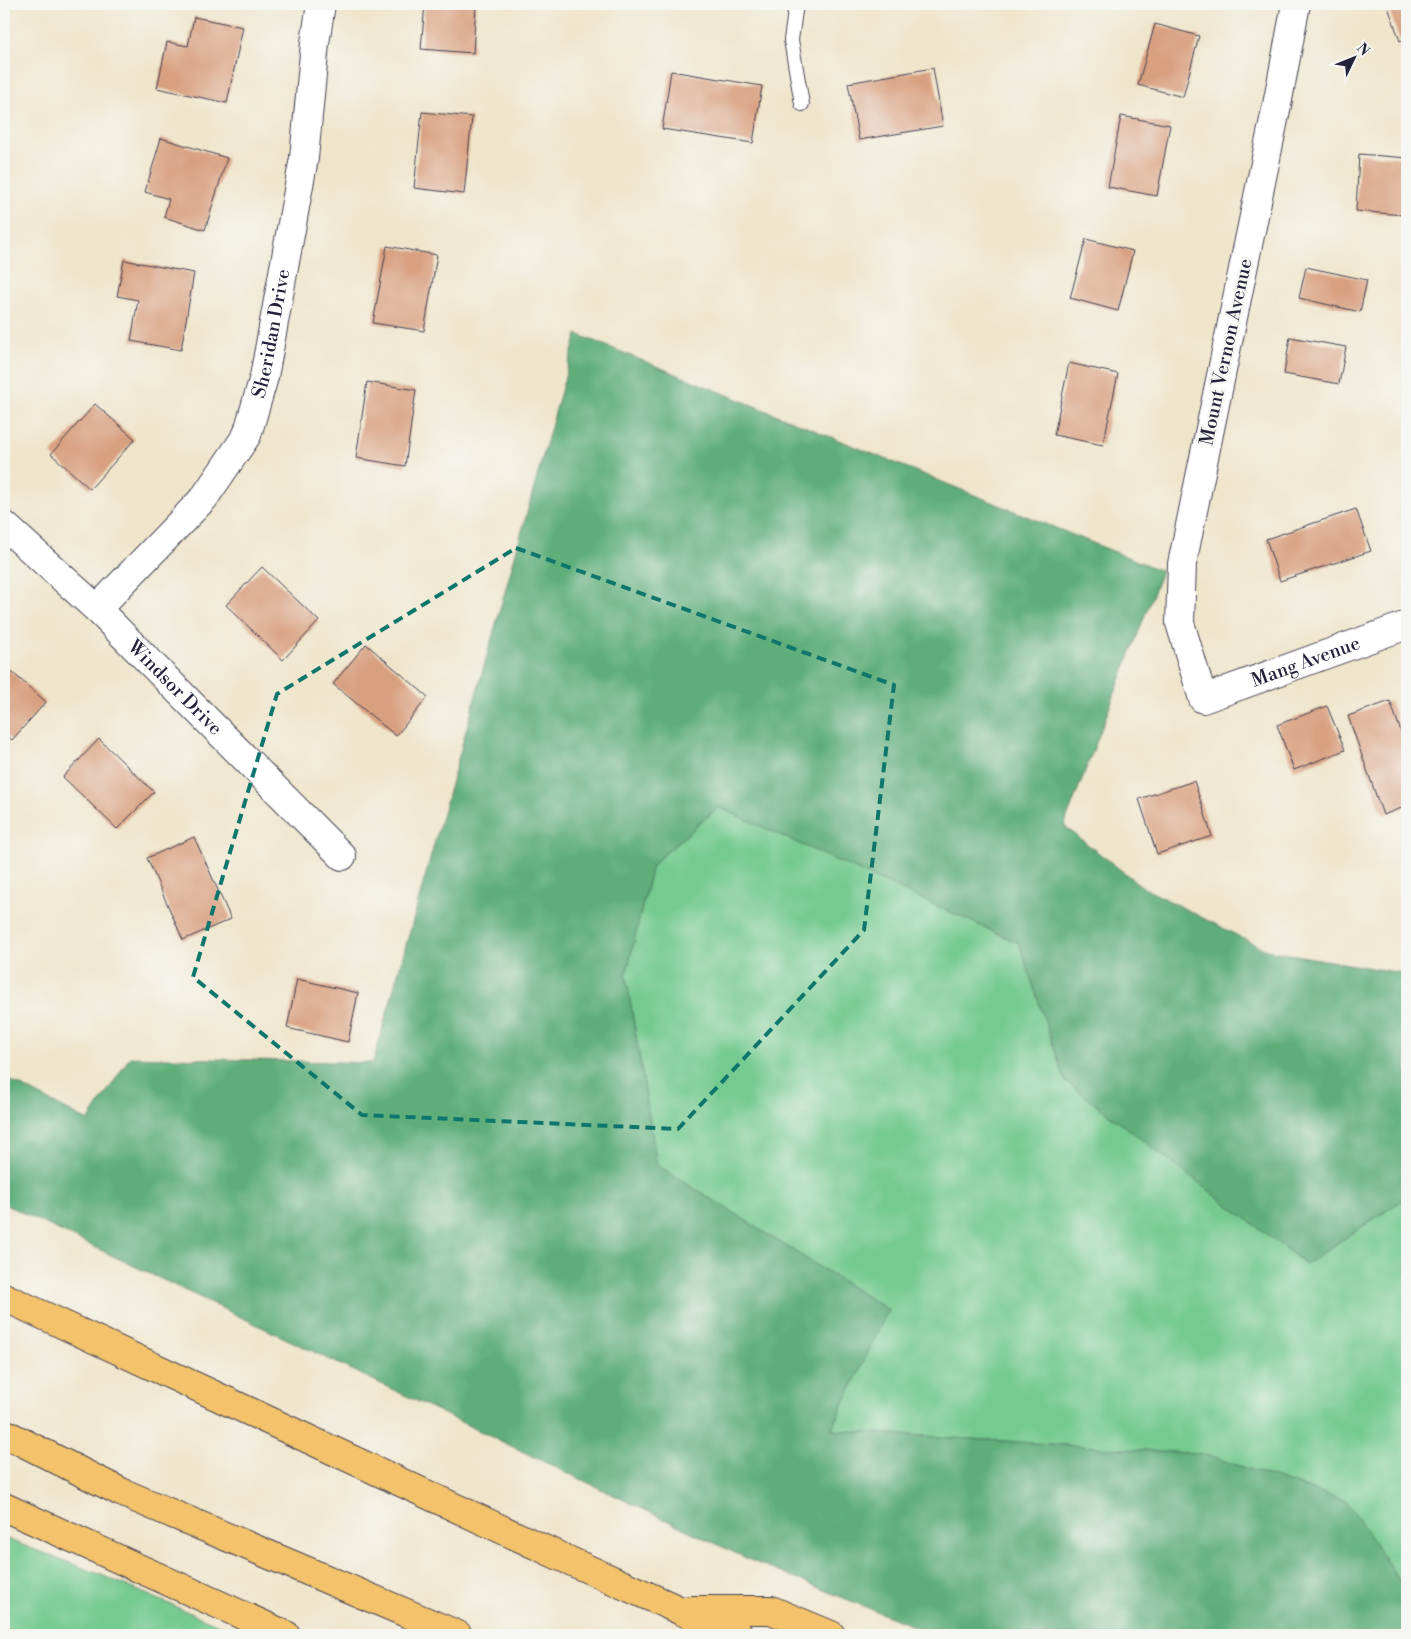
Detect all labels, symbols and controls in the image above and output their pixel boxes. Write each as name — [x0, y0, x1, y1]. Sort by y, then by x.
north arrow — [1328, 32, 1378, 82]
text: N — [1352, 40, 1373, 60]
street label: Mount Vernon Avenue — [1194, 256, 1258, 448]
street label: Sheridan Drive — [246, 267, 295, 401]
street label: Mang Avenue — [1248, 631, 1363, 693]
street label: Windsor Drive — [122, 634, 227, 740]

